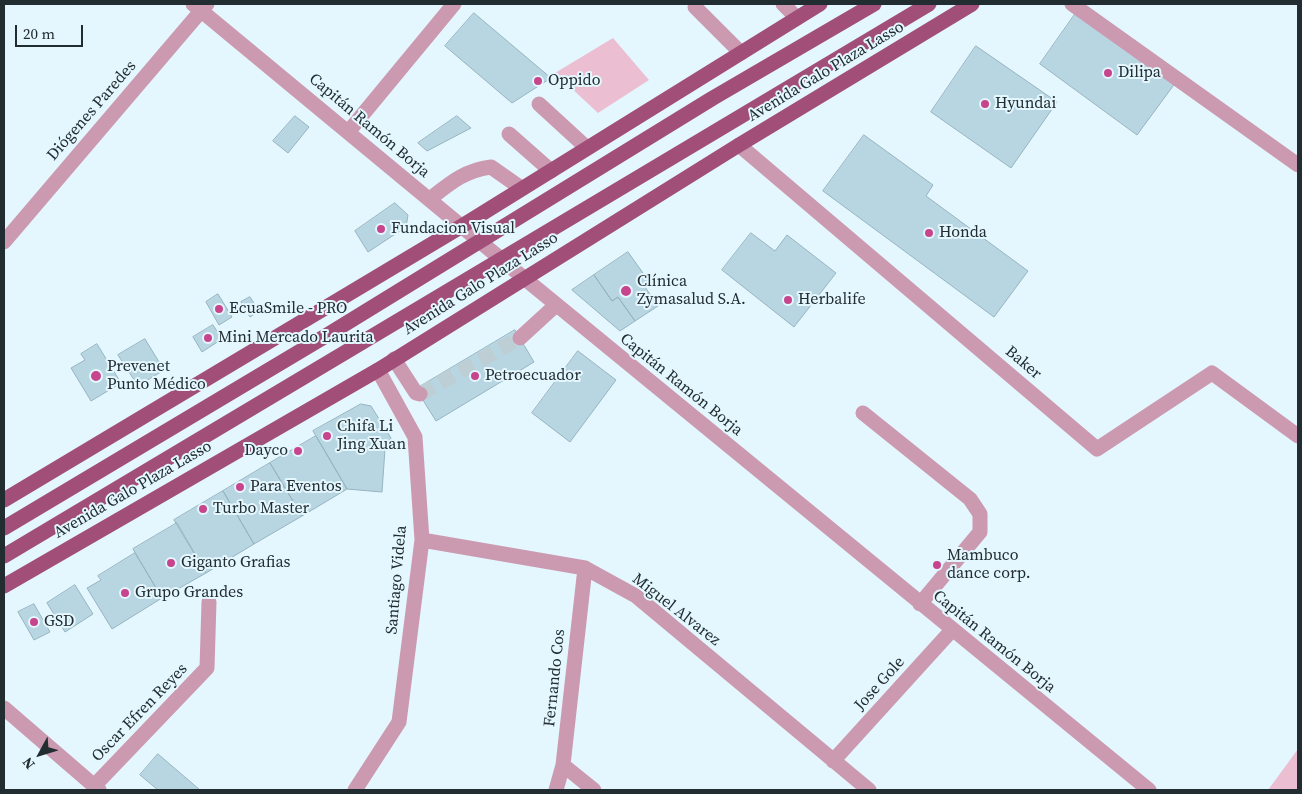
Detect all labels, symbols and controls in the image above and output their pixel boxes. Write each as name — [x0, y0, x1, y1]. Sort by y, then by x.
scale bar — [18, 15, 85, 47]
street label: Avenida Galo Plaza Lasso — [744, 18, 908, 126]
text: 20 m — [23, 23, 55, 44]
street label: Diógenes Paredes — [43, 57, 141, 165]
place label: Dilipa — [1118, 63, 1161, 83]
marker: Dilipa — [1102, 67, 1114, 79]
street label: Capitán Ramón Borja — [305, 70, 433, 182]
place label: Oppido — [548, 71, 600, 91]
marker: Oppido — [532, 75, 544, 87]
place label: Hyundai — [995, 94, 1056, 114]
marker: Hyundai — [979, 98, 991, 110]
place label: Fundacion Visual — [391, 219, 515, 239]
marker: Fundacion Visual — [375, 223, 387, 235]
place label: Honda — [939, 223, 987, 243]
marker: Honda — [923, 227, 935, 239]
street label: Avenida Galo Plaza Lasso — [400, 228, 562, 340]
place label: Clínica Zymasalud S.A. — [637, 272, 746, 310]
marker: Clínica Zymasalud S.A. — [619, 284, 633, 298]
place label: Herbalife — [798, 290, 866, 310]
marker: Herbalife — [782, 294, 794, 306]
place label: EcuaSmile - PRO — [229, 299, 347, 319]
marker: EcuaSmile - PRO — [213, 303, 225, 315]
place label: Mini Mercado Laurita — [218, 328, 374, 348]
street label: Capitán Ramón Borja — [616, 330, 746, 440]
marker: Mini Mercado Laurita — [202, 332, 214, 344]
street label: Baker — [1001, 342, 1045, 384]
place label: Prevenet Punto Médico — [107, 357, 206, 395]
place label: Petroecuador — [485, 366, 581, 386]
marker: Prevenet Punto Médico — [89, 369, 103, 383]
marker: Petroecuador — [469, 370, 481, 382]
place label: Chifa Li Jing Xuan — [337, 417, 406, 455]
marker: Chifa Li Jing Xuan — [321, 430, 333, 442]
street label: Avenida Galo Plaza Lasso — [51, 437, 215, 543]
place label: Dayco — [244, 441, 288, 461]
marker: Dayco — [292, 445, 304, 457]
place label: Para Eventos — [250, 477, 342, 497]
marker: Para Eventos — [234, 481, 246, 493]
place label: Turbo Master — [213, 499, 309, 519]
marker: Turbo Master — [197, 503, 209, 515]
street label: Santiago Videla — [383, 525, 411, 635]
place label: Mambuco dance corp. — [947, 546, 1031, 584]
place label: Giganto Grafias — [181, 553, 290, 573]
marker: Giganto Grafias — [165, 557, 177, 569]
marker: Mambuco dance corp. — [931, 559, 943, 571]
street label: Miguel Alvarez — [628, 570, 724, 650]
place label: Grupo Grandes — [135, 583, 243, 603]
marker: Grupo Grandes — [119, 587, 131, 599]
street label: Capitán Ramón Borja — [929, 587, 1059, 697]
place label: GSD — [44, 612, 74, 632]
marker: GSD — [28, 616, 40, 628]
street label: Fernando Cos — [540, 628, 570, 728]
street label: Jose Gole — [851, 653, 909, 715]
street label: Oscar Efren Reyes — [88, 660, 192, 766]
north arrow — [15, 729, 65, 779]
text: N — [17, 753, 39, 774]

